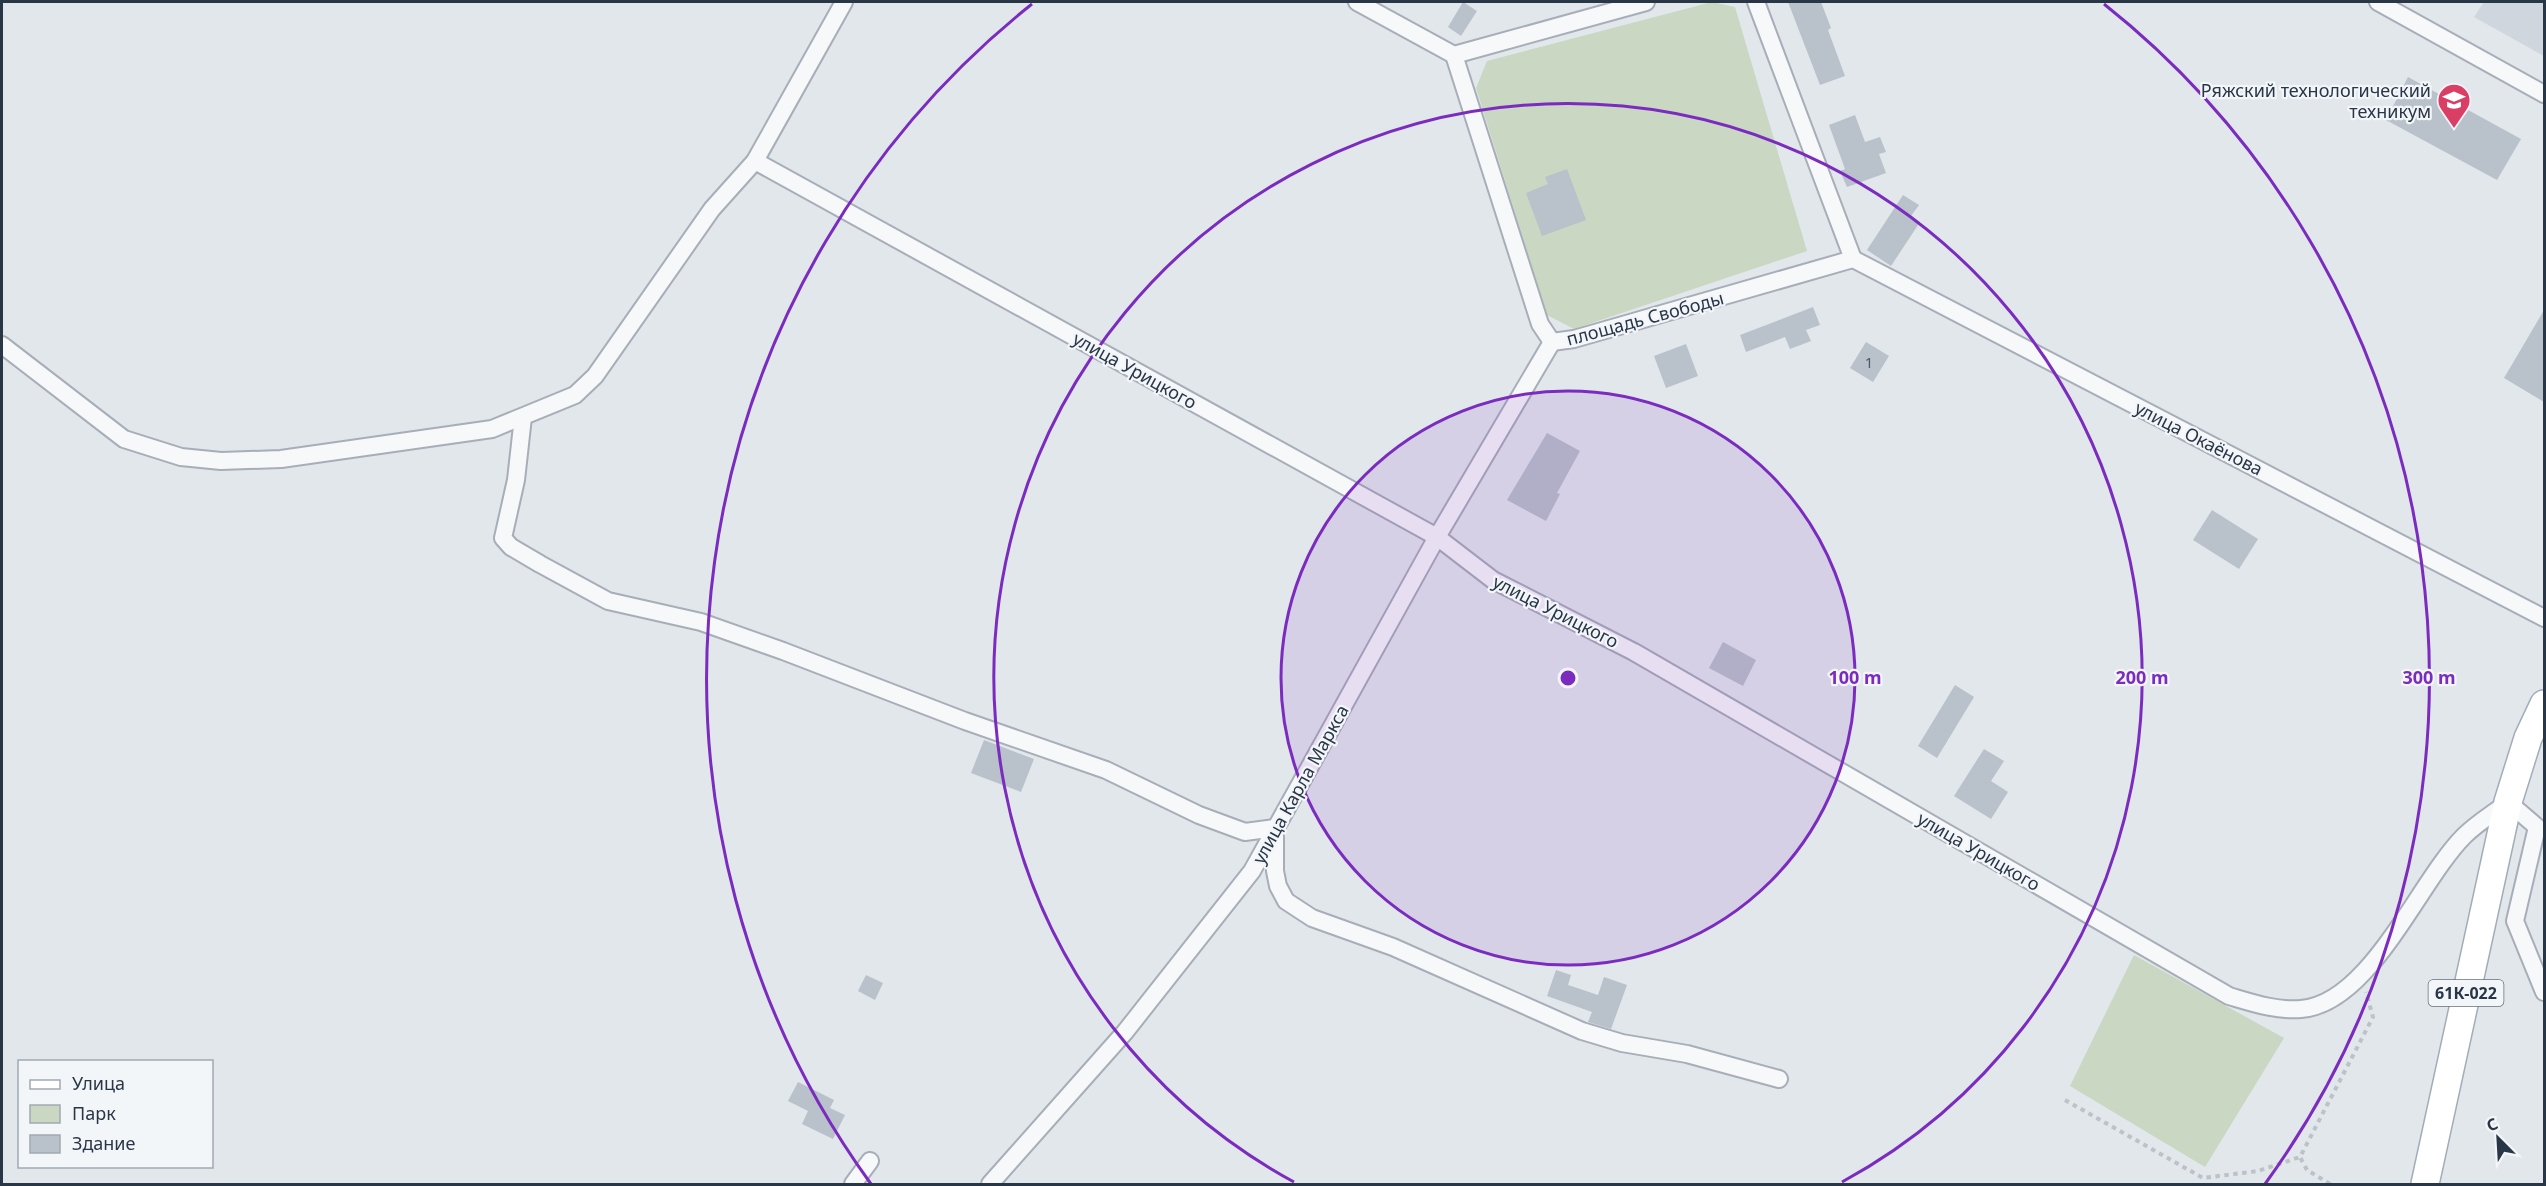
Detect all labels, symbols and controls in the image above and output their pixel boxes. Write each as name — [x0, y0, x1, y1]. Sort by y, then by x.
place label: Ряжский технологический техникум — [2201, 78, 2431, 123]
school or university icon: Ряжский технологический техникум — [2436, 82, 2472, 129]
street label: площадь Свободы — [1564, 285, 1726, 351]
street label: улица Урицкого — [1069, 326, 1201, 414]
house number: 1 — [1865, 352, 1873, 372]
street label: улица Окаёнова — [2131, 395, 2267, 481]
street label: улица Урицкого — [1489, 569, 1623, 653]
text: 100 m — [1828, 665, 1882, 689]
text: 200 m — [2115, 665, 2169, 689]
text: 300 m — [2402, 665, 2456, 689]
centre of rings — [1558, 668, 1578, 688]
street label: улица Карла Маркса — [1246, 700, 1354, 868]
street label: улица Урицкого — [1913, 806, 2045, 896]
road number: 61К-022 — [2428, 980, 2504, 1006]
legend — [18, 1060, 213, 1168]
text: Улица — [72, 1071, 125, 1095]
text: Парк — [72, 1101, 116, 1125]
north arrow — [2468, 1108, 2528, 1168]
text: С — [2483, 1112, 2501, 1136]
text: Здание — [72, 1131, 136, 1155]

